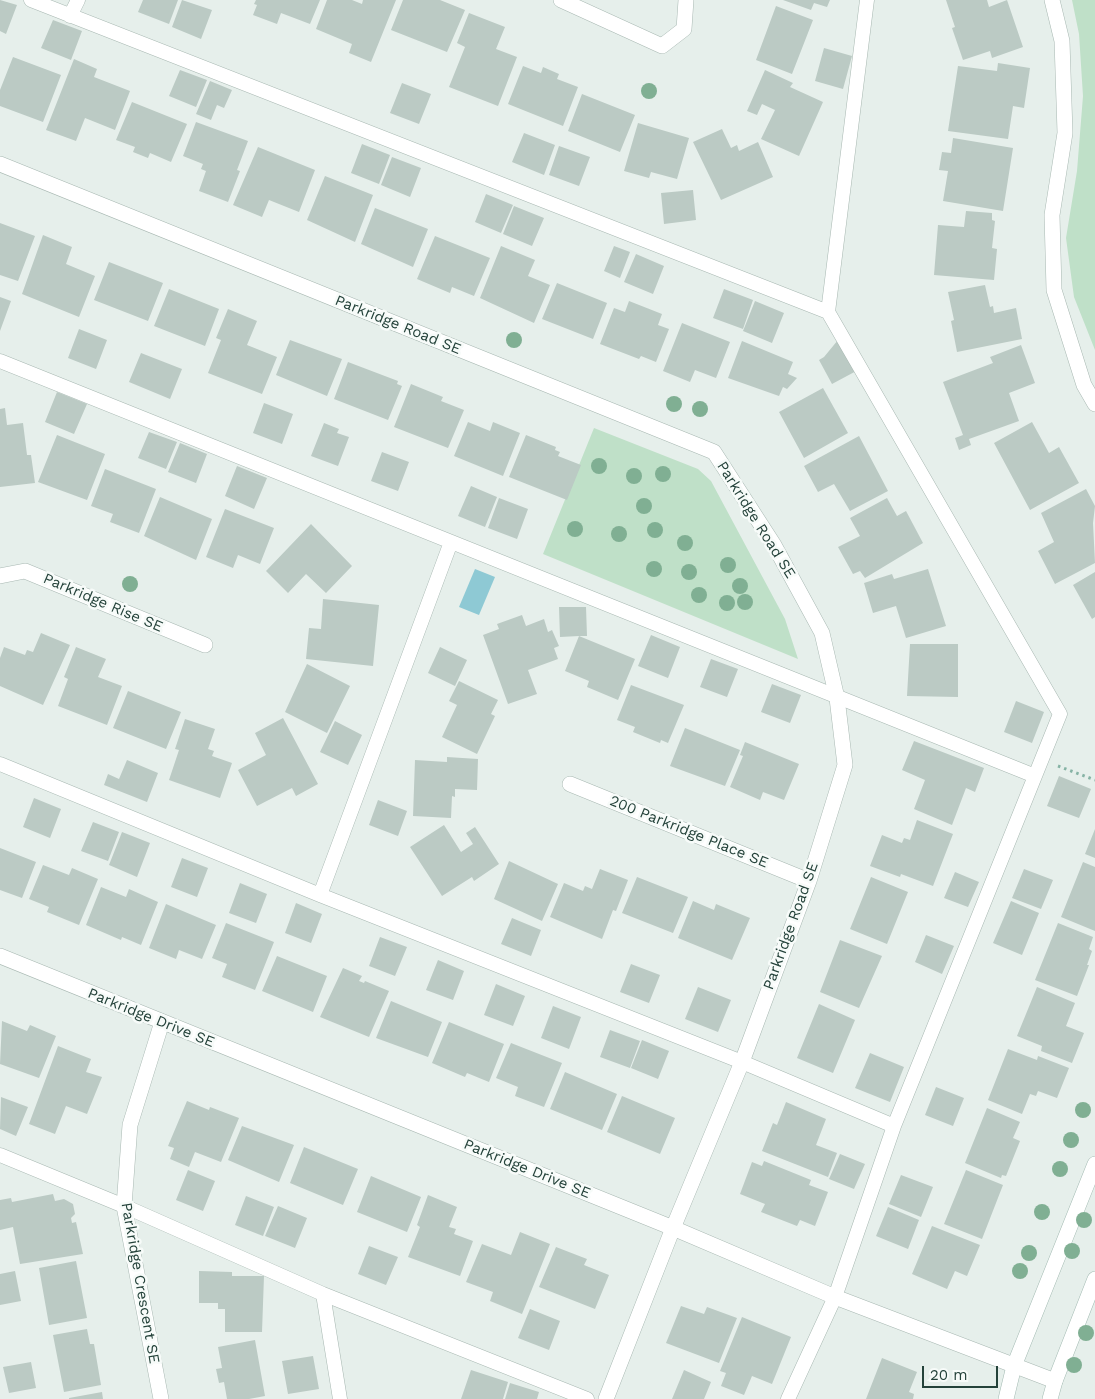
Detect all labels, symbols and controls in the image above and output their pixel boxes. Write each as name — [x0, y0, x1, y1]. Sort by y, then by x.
street label: Parkridge Road SE — [332, 291, 464, 359]
street label: Parkridge Road SE — [713, 458, 799, 582]
street label: Parkridge Rise SE — [40, 570, 166, 636]
street label: 200 Parkridge Place SE — [607, 792, 771, 872]
street label: Parkridge Road SE — [760, 860, 822, 992]
street label: Parkridge Drive SE — [85, 984, 217, 1052]
street label: Parkridge Drive SE — [461, 1135, 593, 1203]
street label: Parkridge Crescent SE — [117, 1201, 163, 1365]
scale bar — [925, 1356, 1001, 1388]
text: 20 m — [930, 1366, 968, 1384]

